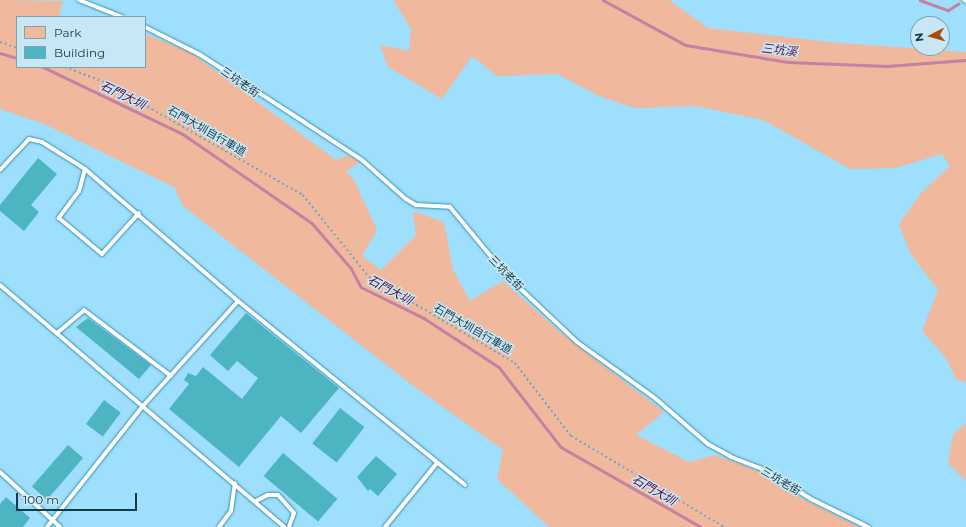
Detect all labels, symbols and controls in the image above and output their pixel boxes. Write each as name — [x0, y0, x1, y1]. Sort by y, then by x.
legend — [16, 16, 146, 68]
north arrow — [910, 16, 950, 56]
text: Park — [54, 25, 81, 40]
text: N — [912, 32, 926, 42]
water label: 三坑溪 — [760, 41, 798, 59]
text: Building — [54, 45, 105, 60]
street label: 三坑老街 — [218, 64, 262, 100]
water label: 石門大圳 — [98, 78, 148, 112]
street label: 石門大圳自行車道 — [166, 103, 248, 159]
street label: 三坑老街 — [486, 253, 526, 293]
water label: 石門大圳 — [365, 272, 415, 308]
street label: 石門大圳自行車道 — [432, 301, 514, 357]
street label: 三坑老街 — [759, 464, 803, 498]
water label: 石門大圳 — [630, 472, 678, 508]
scale bar — [18, 485, 139, 511]
text: 100 m — [23, 492, 59, 507]

